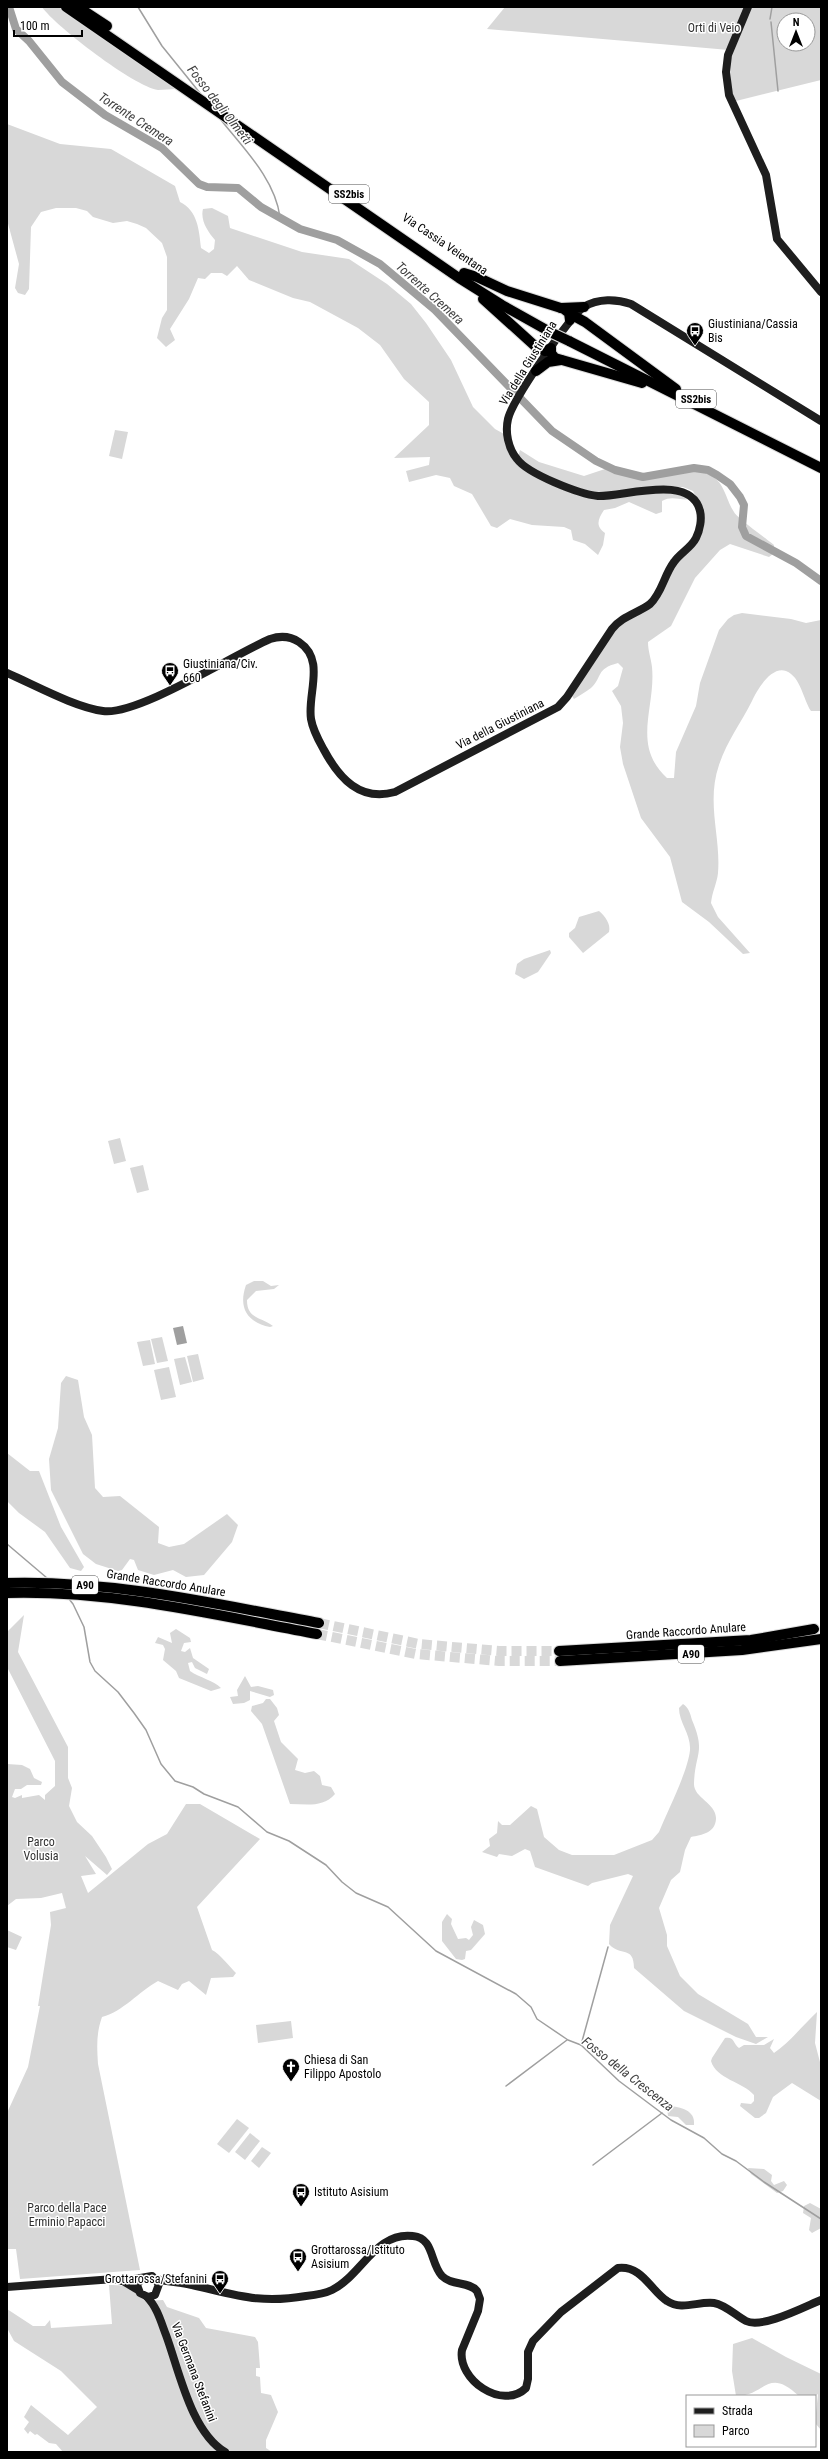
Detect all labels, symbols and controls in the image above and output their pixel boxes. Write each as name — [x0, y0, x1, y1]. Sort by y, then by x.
scale bar — [14, 12, 82, 38]
north arrow — [776, 12, 816, 52]
text: N — [793, 16, 800, 29]
text: 100 m — [20, 19, 50, 33]
park label: Orti di Veio — [688, 21, 740, 35]
water label: Fosso degli Olmetti — [184, 62, 256, 148]
water label: Torrente Cremera — [96, 89, 176, 149]
road number: SS2bis — [329, 185, 369, 203]
street label: Via Cassia Veientana — [400, 210, 491, 278]
water label: Torrente Cremera — [393, 259, 467, 327]
place label: Giustiniana/Cassia Bis — [708, 317, 798, 345]
street label: Via della Giustiniana — [496, 318, 560, 408]
bus stop icon: Giustiniana/Cassia Bis — [685, 321, 705, 346]
road number: SS2bis — [676, 390, 716, 408]
place label: Giustiniana/Civ. 660 — [183, 657, 258, 685]
bus stop icon: Giustiniana/Civ. 660 — [160, 661, 180, 686]
street label: Via della Giustiniana — [454, 696, 547, 752]
street label: Grande Raccordo Anulare — [106, 1567, 227, 1599]
road number: A90 — [72, 1576, 98, 1594]
street label: Grande Raccordo Anulare — [626, 1620, 747, 1642]
road number: A90 — [678, 1645, 704, 1663]
park label: Parco Volusia — [23, 1835, 59, 1863]
water label: Fosso della Crescenza — [579, 2034, 677, 2114]
place label: Chiesa di San Filippo Apostolo — [304, 2053, 381, 2081]
church icon: Chiesa di San Filippo Apostolo — [281, 2057, 301, 2082]
bus stop icon: Istituto Asisium — [291, 2182, 311, 2207]
place label: Istituto Asisium — [314, 2185, 389, 2199]
park label: Parco della Pace Erminio Papacci — [27, 2201, 107, 2229]
place label: Grottarossa/Istituto Asisium — [311, 2243, 405, 2271]
bus stop icon: Grottarossa/Istituto Asisium — [288, 2247, 308, 2272]
bus stop icon: Grottarossa/Stefanini — [210, 2269, 230, 2294]
place label: Grottarossa/Stefanini — [105, 2272, 207, 2286]
street label: Via Germana Stefanini — [169, 2320, 219, 2424]
legend — [686, 2395, 816, 2447]
text: Strada — [722, 2404, 753, 2418]
text: Parco — [722, 2424, 749, 2438]

